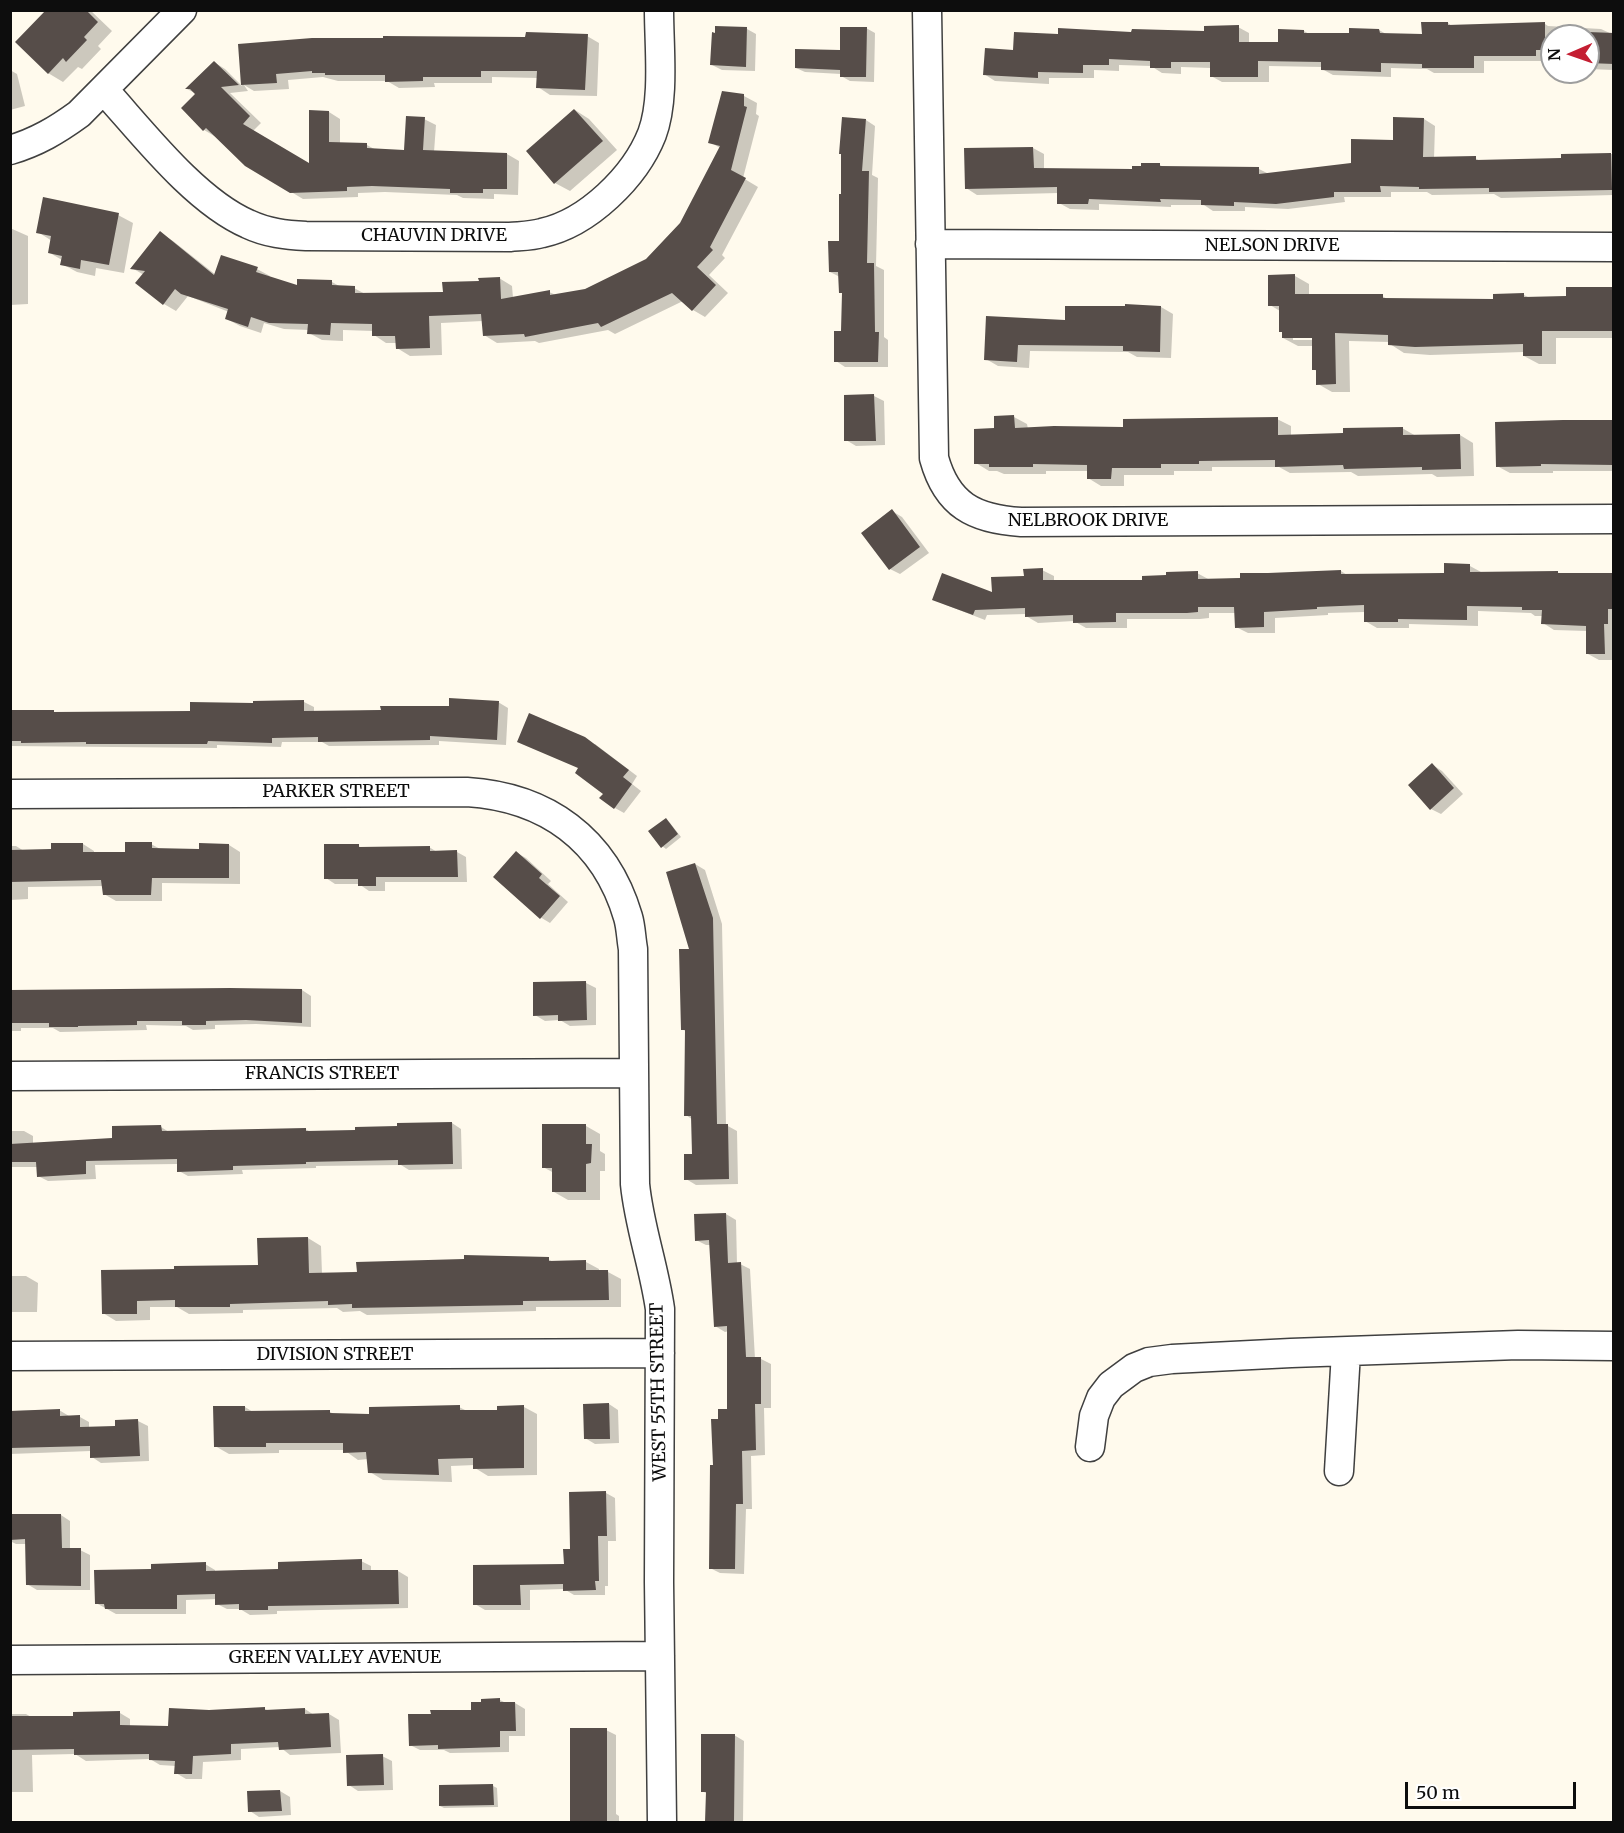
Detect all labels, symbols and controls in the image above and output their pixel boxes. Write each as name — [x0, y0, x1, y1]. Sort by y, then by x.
north arrow — [1540, 24, 1600, 84]
text: N — [1544, 48, 1564, 61]
street label: CHAUVIN DRIVE — [361, 225, 507, 247]
street label: NELSON DRIVE — [1205, 235, 1339, 257]
street label: NELBROOK DRIVE — [1008, 510, 1168, 532]
street label: PARKER STREET — [262, 781, 410, 803]
street label: FRANCIS STREET — [245, 1063, 399, 1085]
street label: WEST 55TH STREET — [647, 1302, 671, 1482]
street label: DIVISION STREET — [256, 1344, 414, 1366]
street label: GREEN VALLEY AVENUE — [229, 1647, 441, 1669]
scale bar — [1408, 1770, 1579, 1808]
text: 50 m — [1416, 1781, 1460, 1804]

